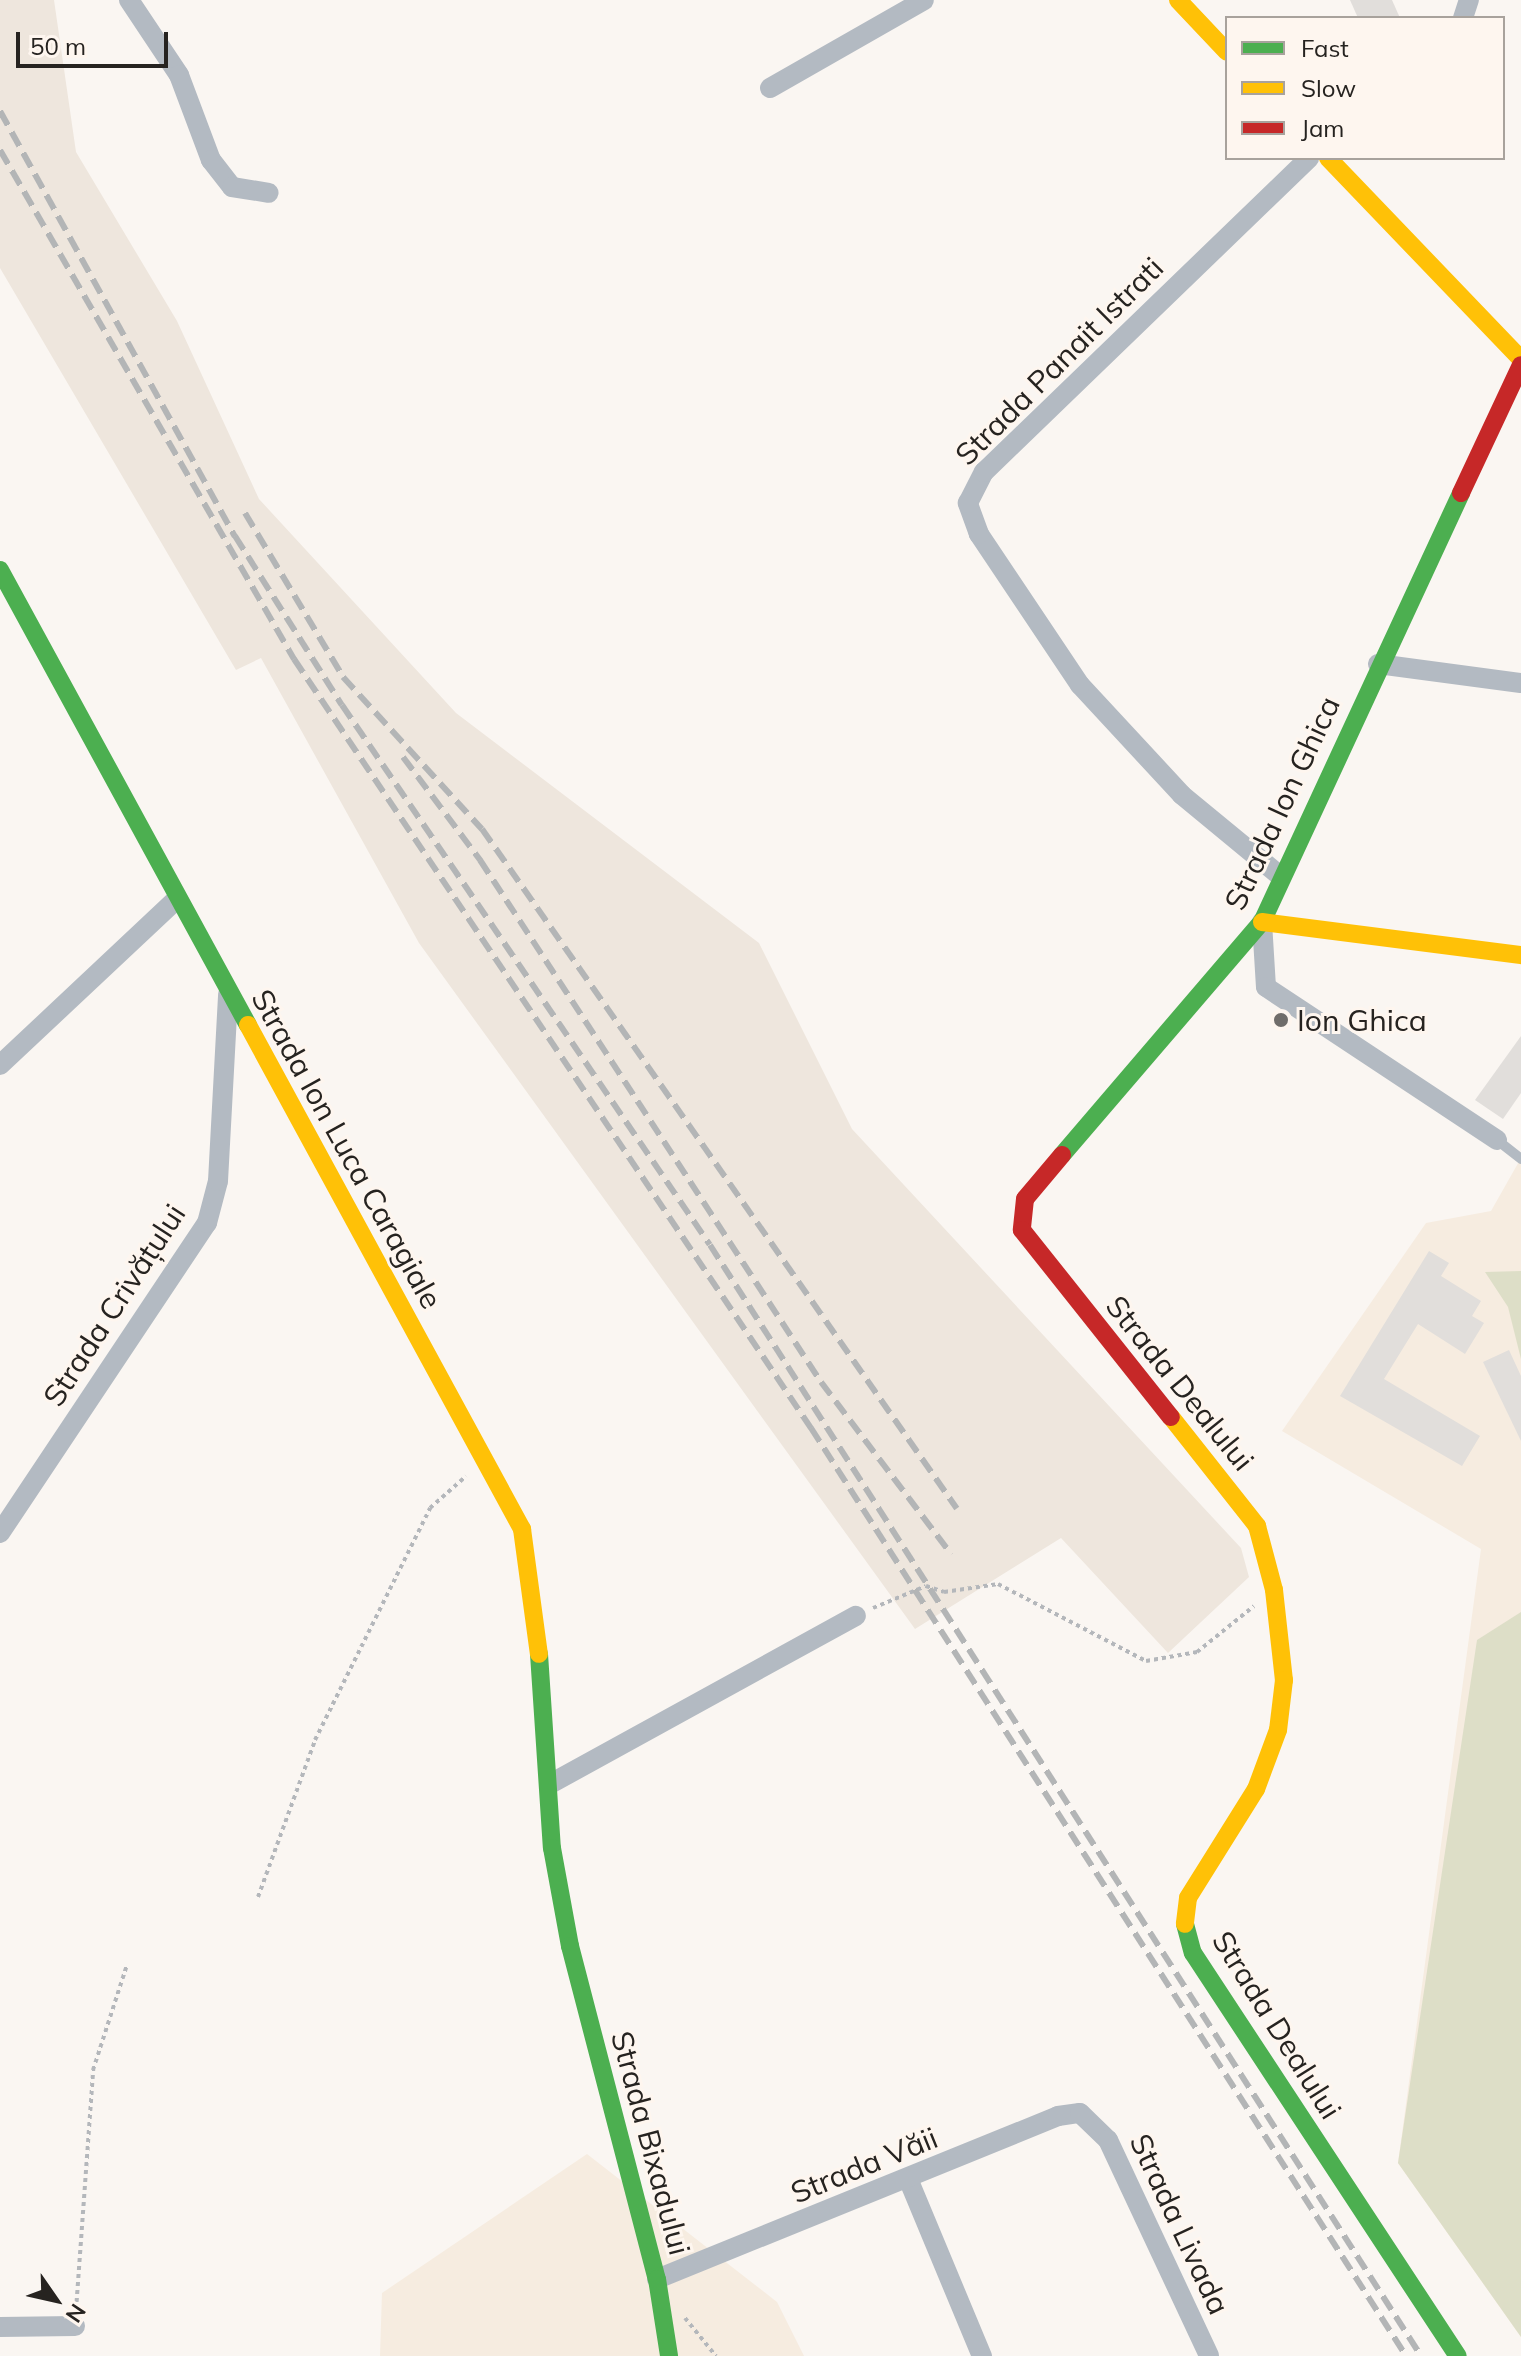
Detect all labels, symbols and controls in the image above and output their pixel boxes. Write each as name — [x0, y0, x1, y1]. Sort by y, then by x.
scale bar — [20, 16, 172, 66]
legend — [1225, 16, 1505, 160]
text: 50 m — [30, 31, 86, 61]
text: Fast — [1301, 33, 1349, 63]
text: Slow — [1301, 73, 1356, 103]
text: Jam — [1301, 113, 1344, 143]
street label: Strada Panait Istrati — [948, 250, 1170, 472]
street label: Strada Ion Ghica — [1217, 691, 1347, 915]
street label: Strada Ion Luca Caragiale — [244, 983, 450, 1315]
place label: Ion Ghica — [1297, 1002, 1427, 1038]
marker: Ion Ghica — [1272, 1011, 1290, 1029]
street label: Strada Crivățului — [35, 1197, 193, 1413]
street label: Strada Dealului — [1099, 1288, 1261, 1478]
street label: Strada Dealului — [1205, 1925, 1349, 2125]
street label: Strada Bixadului — [604, 2027, 698, 2259]
street label: Strada Văii — [785, 2119, 943, 2211]
street label: Strada Livada — [1123, 2128, 1237, 2320]
north arrow — [16, 2260, 96, 2340]
text: N — [60, 2299, 92, 2328]

